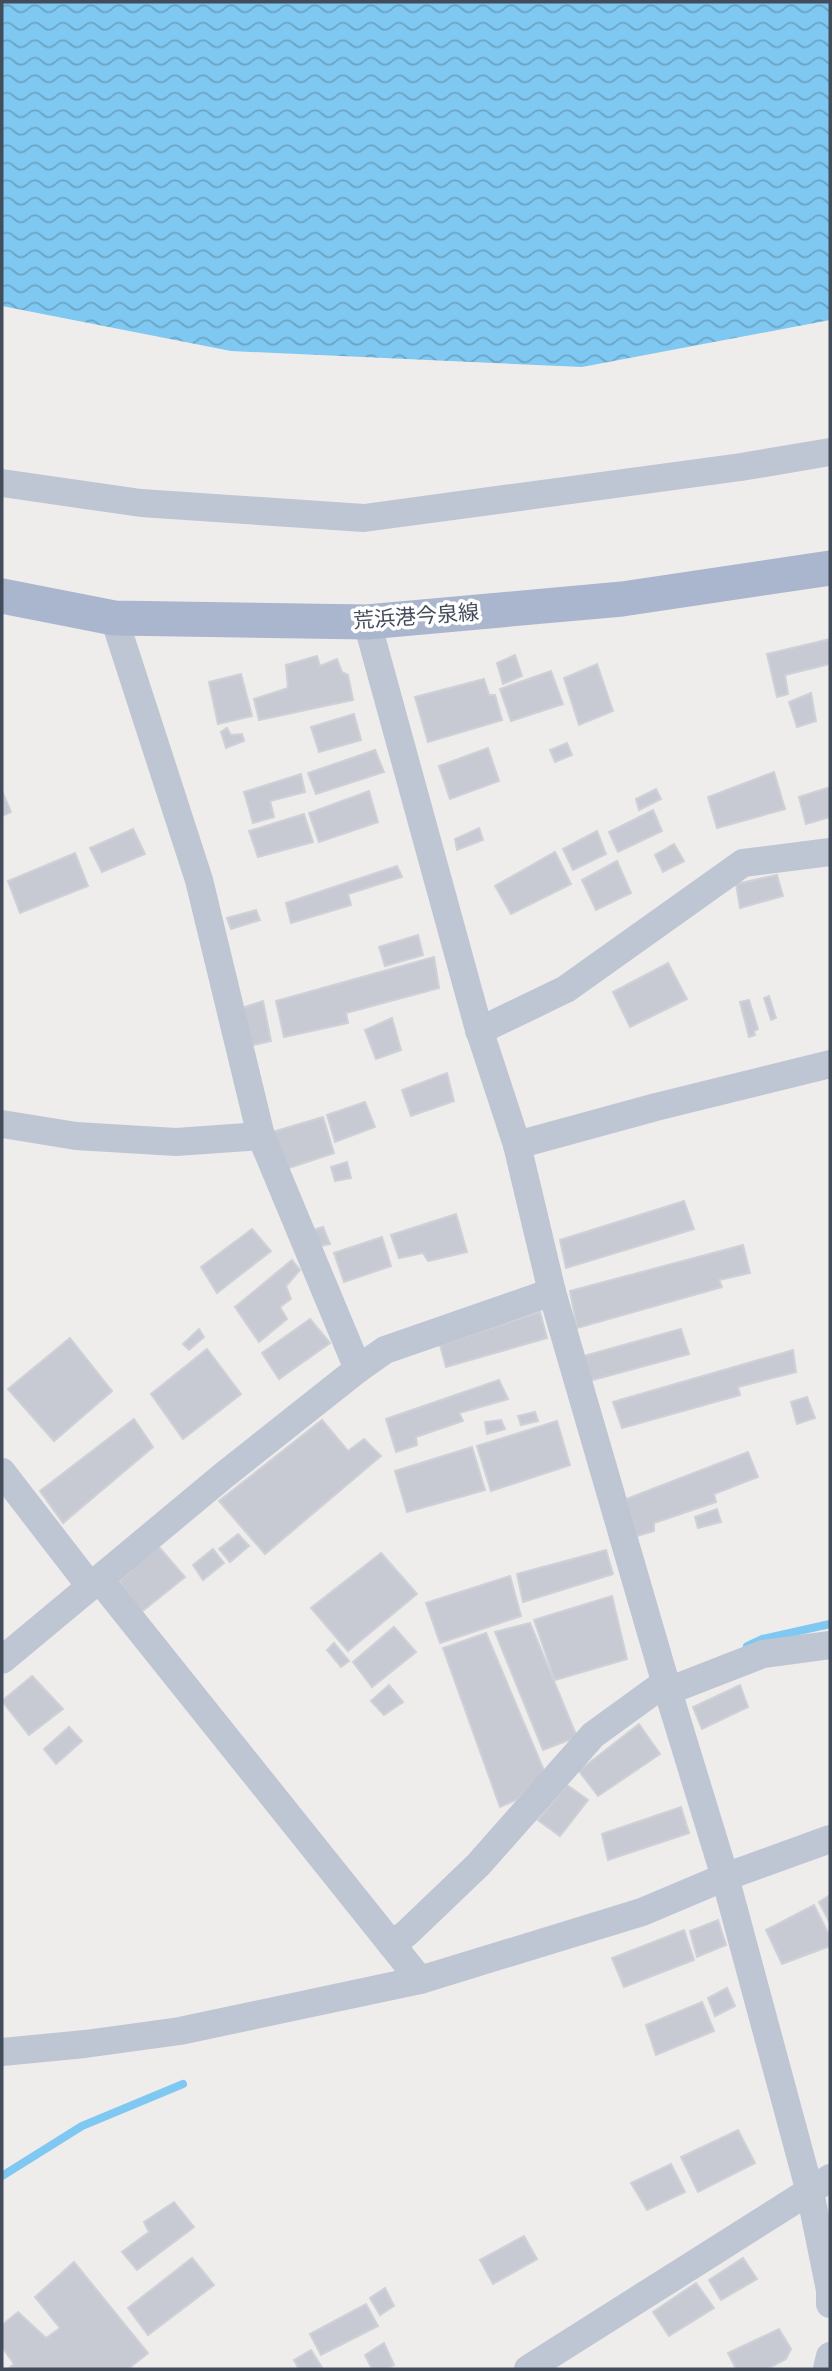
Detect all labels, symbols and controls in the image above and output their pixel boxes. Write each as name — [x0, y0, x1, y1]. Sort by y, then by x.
street label: 荒浜港今泉線 — [352, 599, 480, 633]

